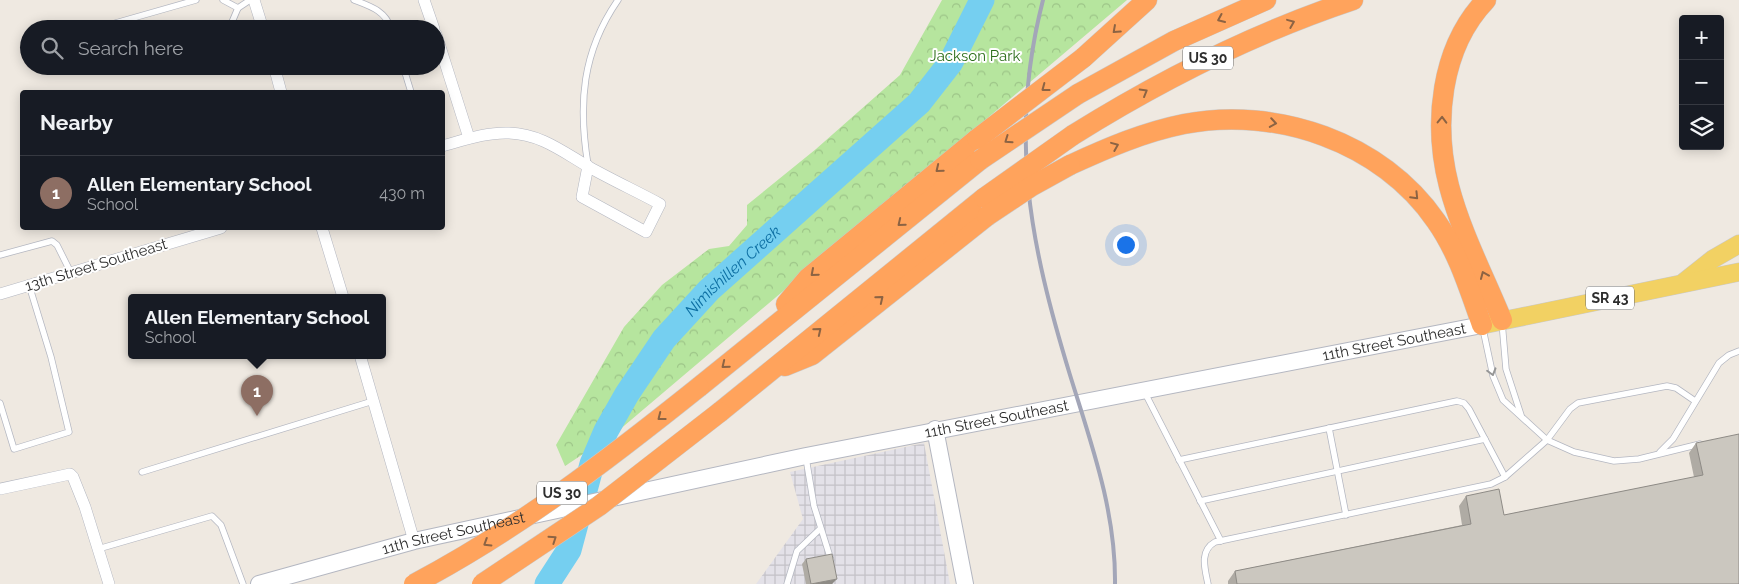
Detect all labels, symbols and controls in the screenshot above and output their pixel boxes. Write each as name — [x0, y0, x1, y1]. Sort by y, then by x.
one-way arrow — [1217, 12, 1226, 23]
map controls — [1679, 15, 1724, 150]
button: + — [1679, 15, 1724, 60]
one-way arrow — [1286, 18, 1295, 29]
search box — [20, 20, 445, 75]
one-way arrow — [1112, 24, 1121, 33]
icon: search — [38, 34, 66, 62]
text: Search here — [78, 37, 184, 59]
road number: US 30 — [1183, 46, 1233, 70]
park label: Jackson Park — [930, 47, 1020, 65]
button: − — [1679, 60, 1724, 105]
one-way arrow — [1041, 82, 1051, 91]
one-way arrow — [1139, 88, 1148, 98]
button: layers — [1679, 105, 1724, 150]
text: Nearby — [40, 110, 113, 135]
one-way arrow — [1437, 116, 1447, 124]
one-way arrow — [1269, 117, 1278, 127]
one-way arrow — [1004, 134, 1013, 143]
one-way arrow — [1110, 141, 1119, 152]
one-way arrow — [935, 164, 944, 173]
text: Allen Elementary School — [87, 173, 311, 195]
text: 1 — [52, 184, 60, 203]
text: 430 m — [379, 184, 425, 203]
one-way arrow — [1409, 190, 1418, 199]
text: School — [87, 195, 138, 214]
one-way arrow — [898, 217, 907, 225]
water label: Nimishillen Creek — [681, 222, 785, 320]
your location — [1113, 232, 1139, 258]
street label: 13th Street Southeast — [23, 235, 169, 295]
one-way arrow — [811, 268, 820, 276]
one-way arrow — [1479, 271, 1490, 280]
road number: SR 43 — [1586, 286, 1634, 310]
popup — [128, 294, 386, 359]
one-way arrow — [874, 297, 883, 305]
text: Allen Elementary School — [145, 306, 369, 328]
street label: 11th Street Southeast — [1321, 319, 1467, 365]
text: School — [145, 328, 196, 347]
one-way arrow — [812, 329, 821, 337]
one-way arrow — [722, 360, 731, 369]
one-way arrow — [1486, 368, 1497, 377]
pin: 1 — [241, 375, 273, 416]
street label: 11th Street Southeast — [923, 396, 1070, 442]
one-way arrow — [658, 412, 667, 420]
road number: US 30 — [537, 482, 587, 504]
street label: 11th Street Southeast — [380, 508, 526, 558]
one-way arrow — [483, 536, 492, 546]
one-way arrow — [547, 536, 557, 545]

